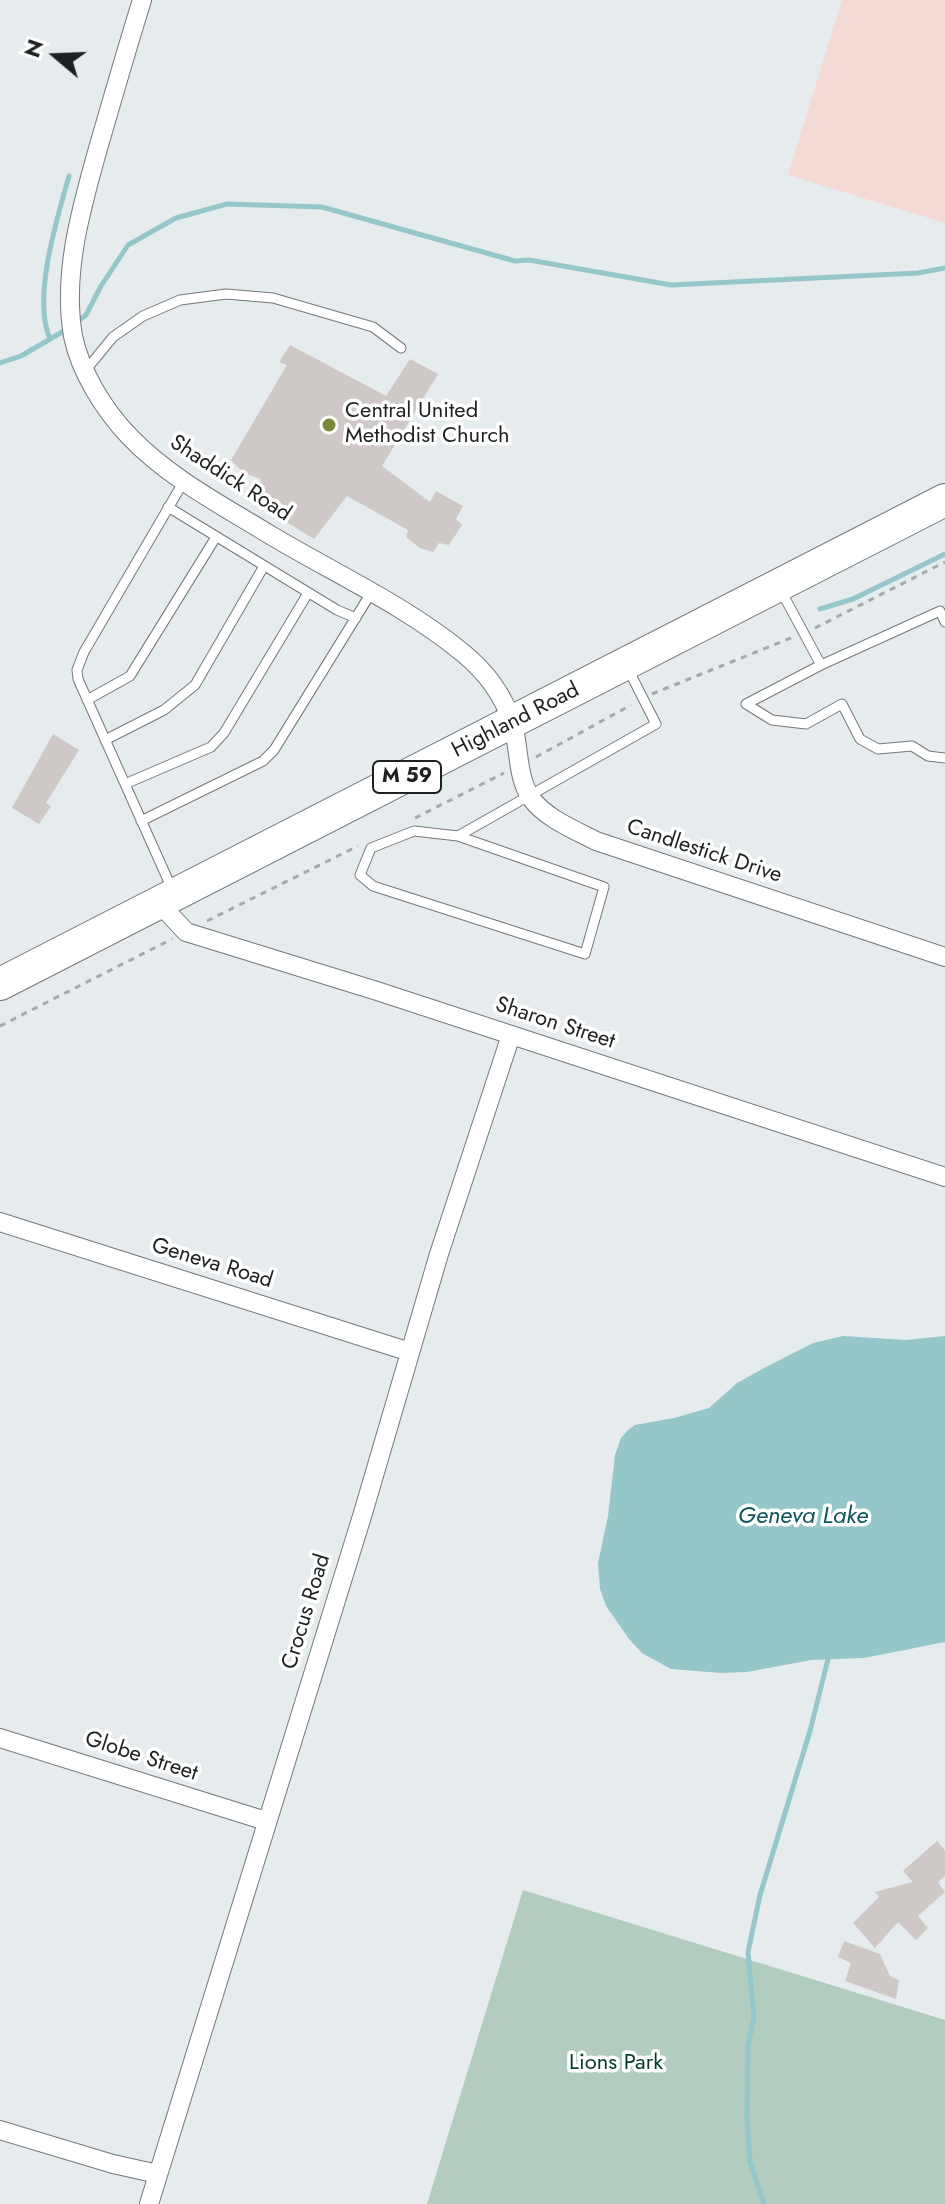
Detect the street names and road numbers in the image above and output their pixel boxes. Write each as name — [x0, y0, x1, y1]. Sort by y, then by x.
street label: Shaddick Road — [164, 430, 296, 528]
street label: Highland Road — [448, 678, 584, 764]
road number: M 59 — [373, 761, 441, 793]
street label: Candlestick Drive — [623, 814, 785, 890]
street label: Sharon Street — [492, 992, 618, 1056]
street label: Geneva Road — [148, 1233, 276, 1295]
street label: Crocus Road — [277, 1551, 337, 1673]
street label: Globe Street — [81, 1726, 201, 1788]

